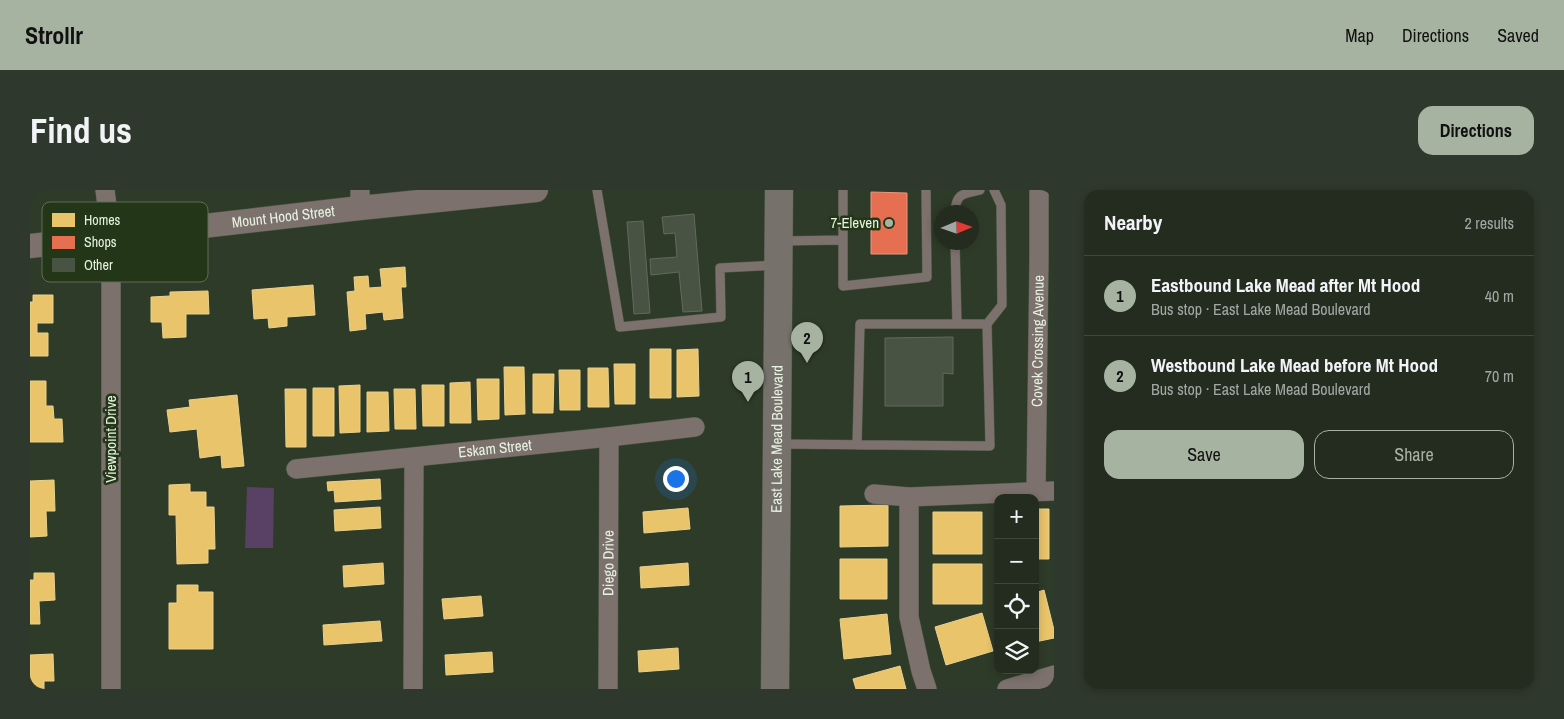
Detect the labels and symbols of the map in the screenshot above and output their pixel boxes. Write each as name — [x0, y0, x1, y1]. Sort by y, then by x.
street label: Mount Hood Street — [231, 200, 336, 233]
legend — [42, 202, 208, 282]
north arrow — [934, 205, 979, 250]
text: Homes — [84, 211, 121, 229]
place label: 7-Eleven — [830, 212, 879, 233]
marker: 7-Eleven — [883, 217, 895, 229]
text: Shops — [84, 233, 117, 251]
text: Other — [84, 256, 113, 274]
street label: Covek Crossing Avenue — [1026, 275, 1049, 407]
pin: 2 — [791, 322, 823, 363]
pin: 1 — [732, 361, 764, 402]
street label: East Lake Mead Boulevard — [765, 365, 788, 513]
street label: Viewpoint Drive — [100, 395, 121, 483]
street label: Eskam Street — [457, 434, 533, 462]
your location — [663, 466, 689, 492]
street label: Diego Drive — [597, 530, 619, 596]

